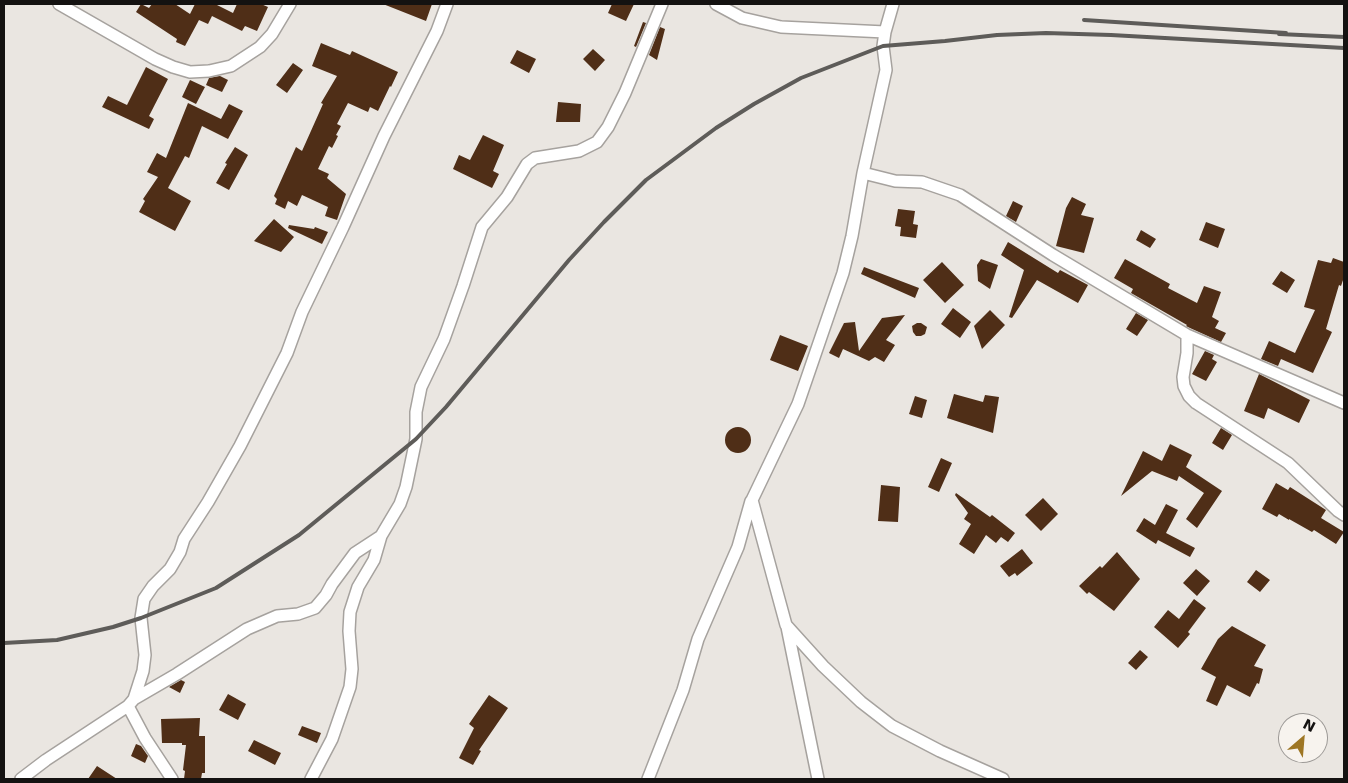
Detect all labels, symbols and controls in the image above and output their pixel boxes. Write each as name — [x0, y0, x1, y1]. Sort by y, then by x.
north arrow — [1278, 713, 1328, 763]
text: N — [1301, 716, 1318, 735]

